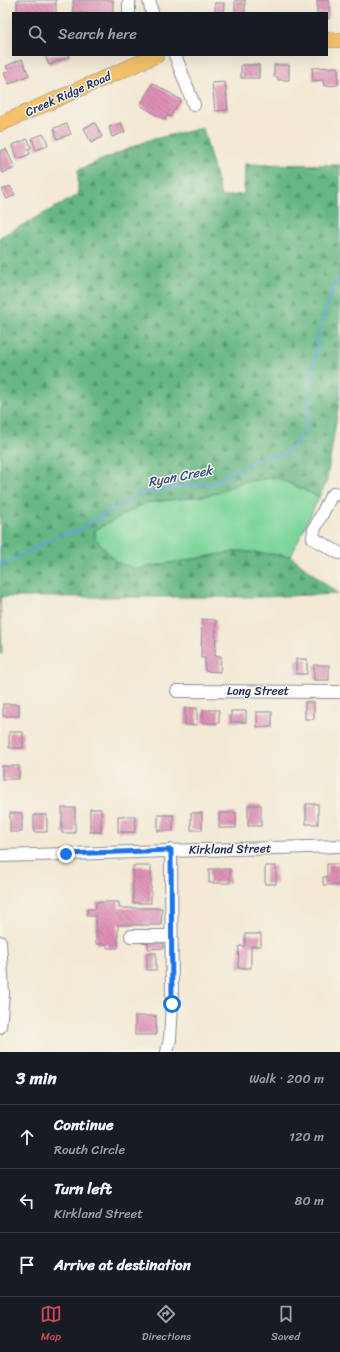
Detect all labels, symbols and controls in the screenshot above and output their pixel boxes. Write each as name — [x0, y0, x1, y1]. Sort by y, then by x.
search box — [12, 12, 328, 56]
text: Search here — [58, 21, 137, 47]
icon: search — [26, 23, 48, 45]
street label: Creek Ridge Road — [21, 65, 115, 123]
water label: Ryan Creek — [146, 458, 216, 493]
street label: Long Street — [227, 680, 289, 702]
street label: Kirkland Street — [189, 837, 271, 861]
route end — [57, 845, 75, 863]
route start — [163, 995, 181, 1013]
text: 3 min — [16, 1063, 57, 1093]
text: Walk · 200 m — [249, 1067, 324, 1090]
text: Continue — [54, 1112, 114, 1138]
text: 120 m — [289, 1125, 324, 1148]
icon: ahead — [16, 1126, 38, 1148]
text: Routh Circle — [54, 1138, 125, 1161]
text: Turn left — [54, 1176, 112, 1202]
text: 80 m — [295, 1189, 324, 1212]
icon: left — [16, 1190, 38, 1212]
text: Kirkland Street — [54, 1202, 143, 1225]
text: Arrive at destination — [54, 1252, 191, 1278]
icon: arrive — [16, 1254, 38, 1276]
tab: Map — [40, 1303, 62, 1346]
tab: Directions — [142, 1303, 191, 1346]
tab: Saved — [271, 1303, 300, 1346]

